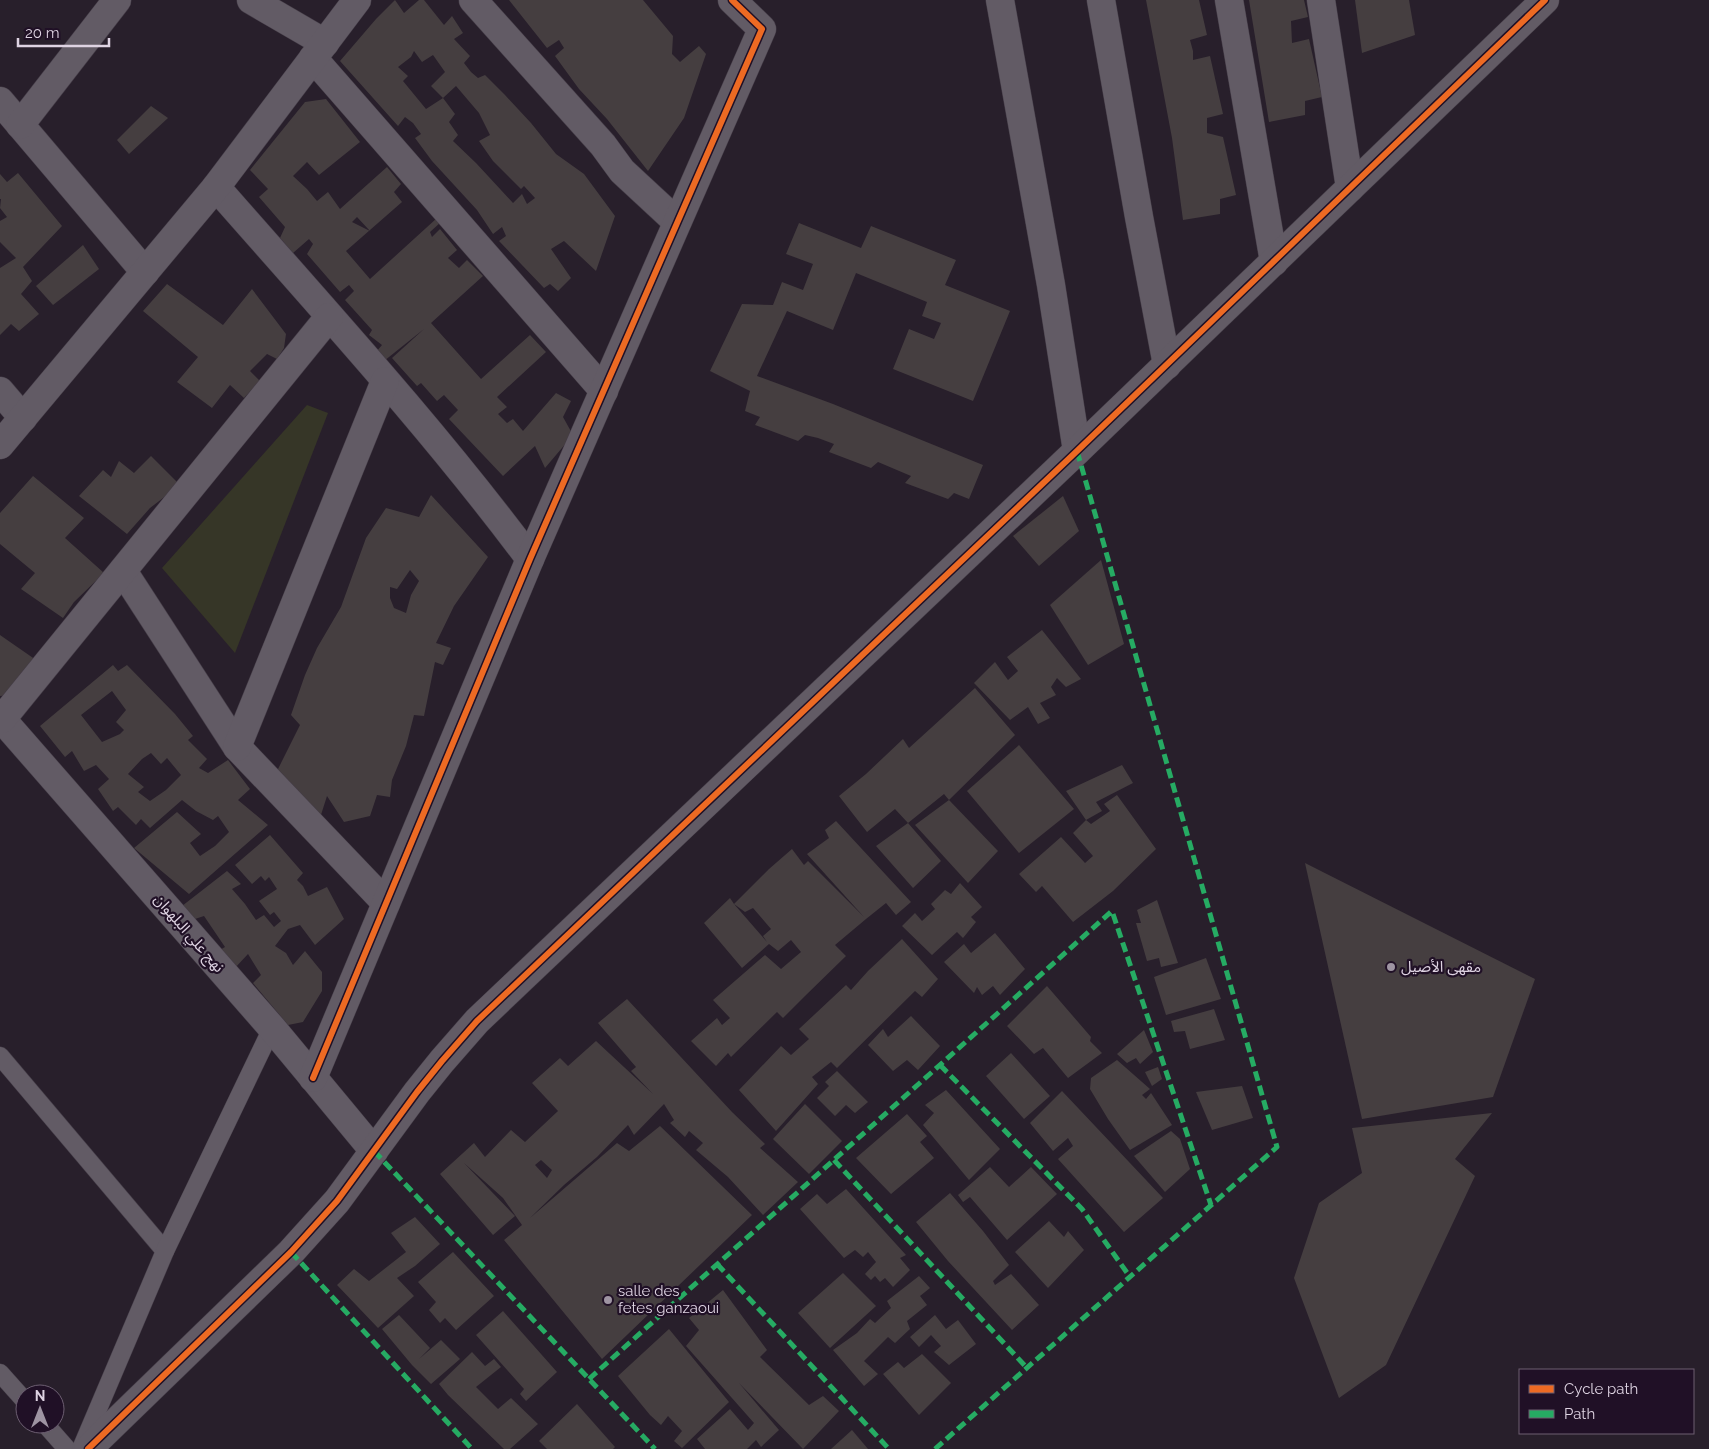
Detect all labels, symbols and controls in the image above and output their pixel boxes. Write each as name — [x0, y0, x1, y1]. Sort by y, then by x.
scale bar — [18, 15, 109, 47]
text: 20 m — [25, 24, 60, 42]
street label: نهج علي البلهوان — [148, 890, 228, 978]
place label: مقهى الأصيل — [1401, 958, 1481, 976]
marker: مقهى الأصيل — [1385, 961, 1397, 973]
place label: salle des fetes ganzaoui — [618, 1282, 719, 1317]
marker: salle des fetes ganzaoui — [602, 1294, 614, 1306]
legend — [1519, 1369, 1694, 1434]
text: Cycle path — [1564, 1380, 1638, 1398]
north arrow — [15, 1384, 65, 1434]
text: N — [35, 1388, 45, 1404]
text: Path — [1564, 1405, 1595, 1423]

